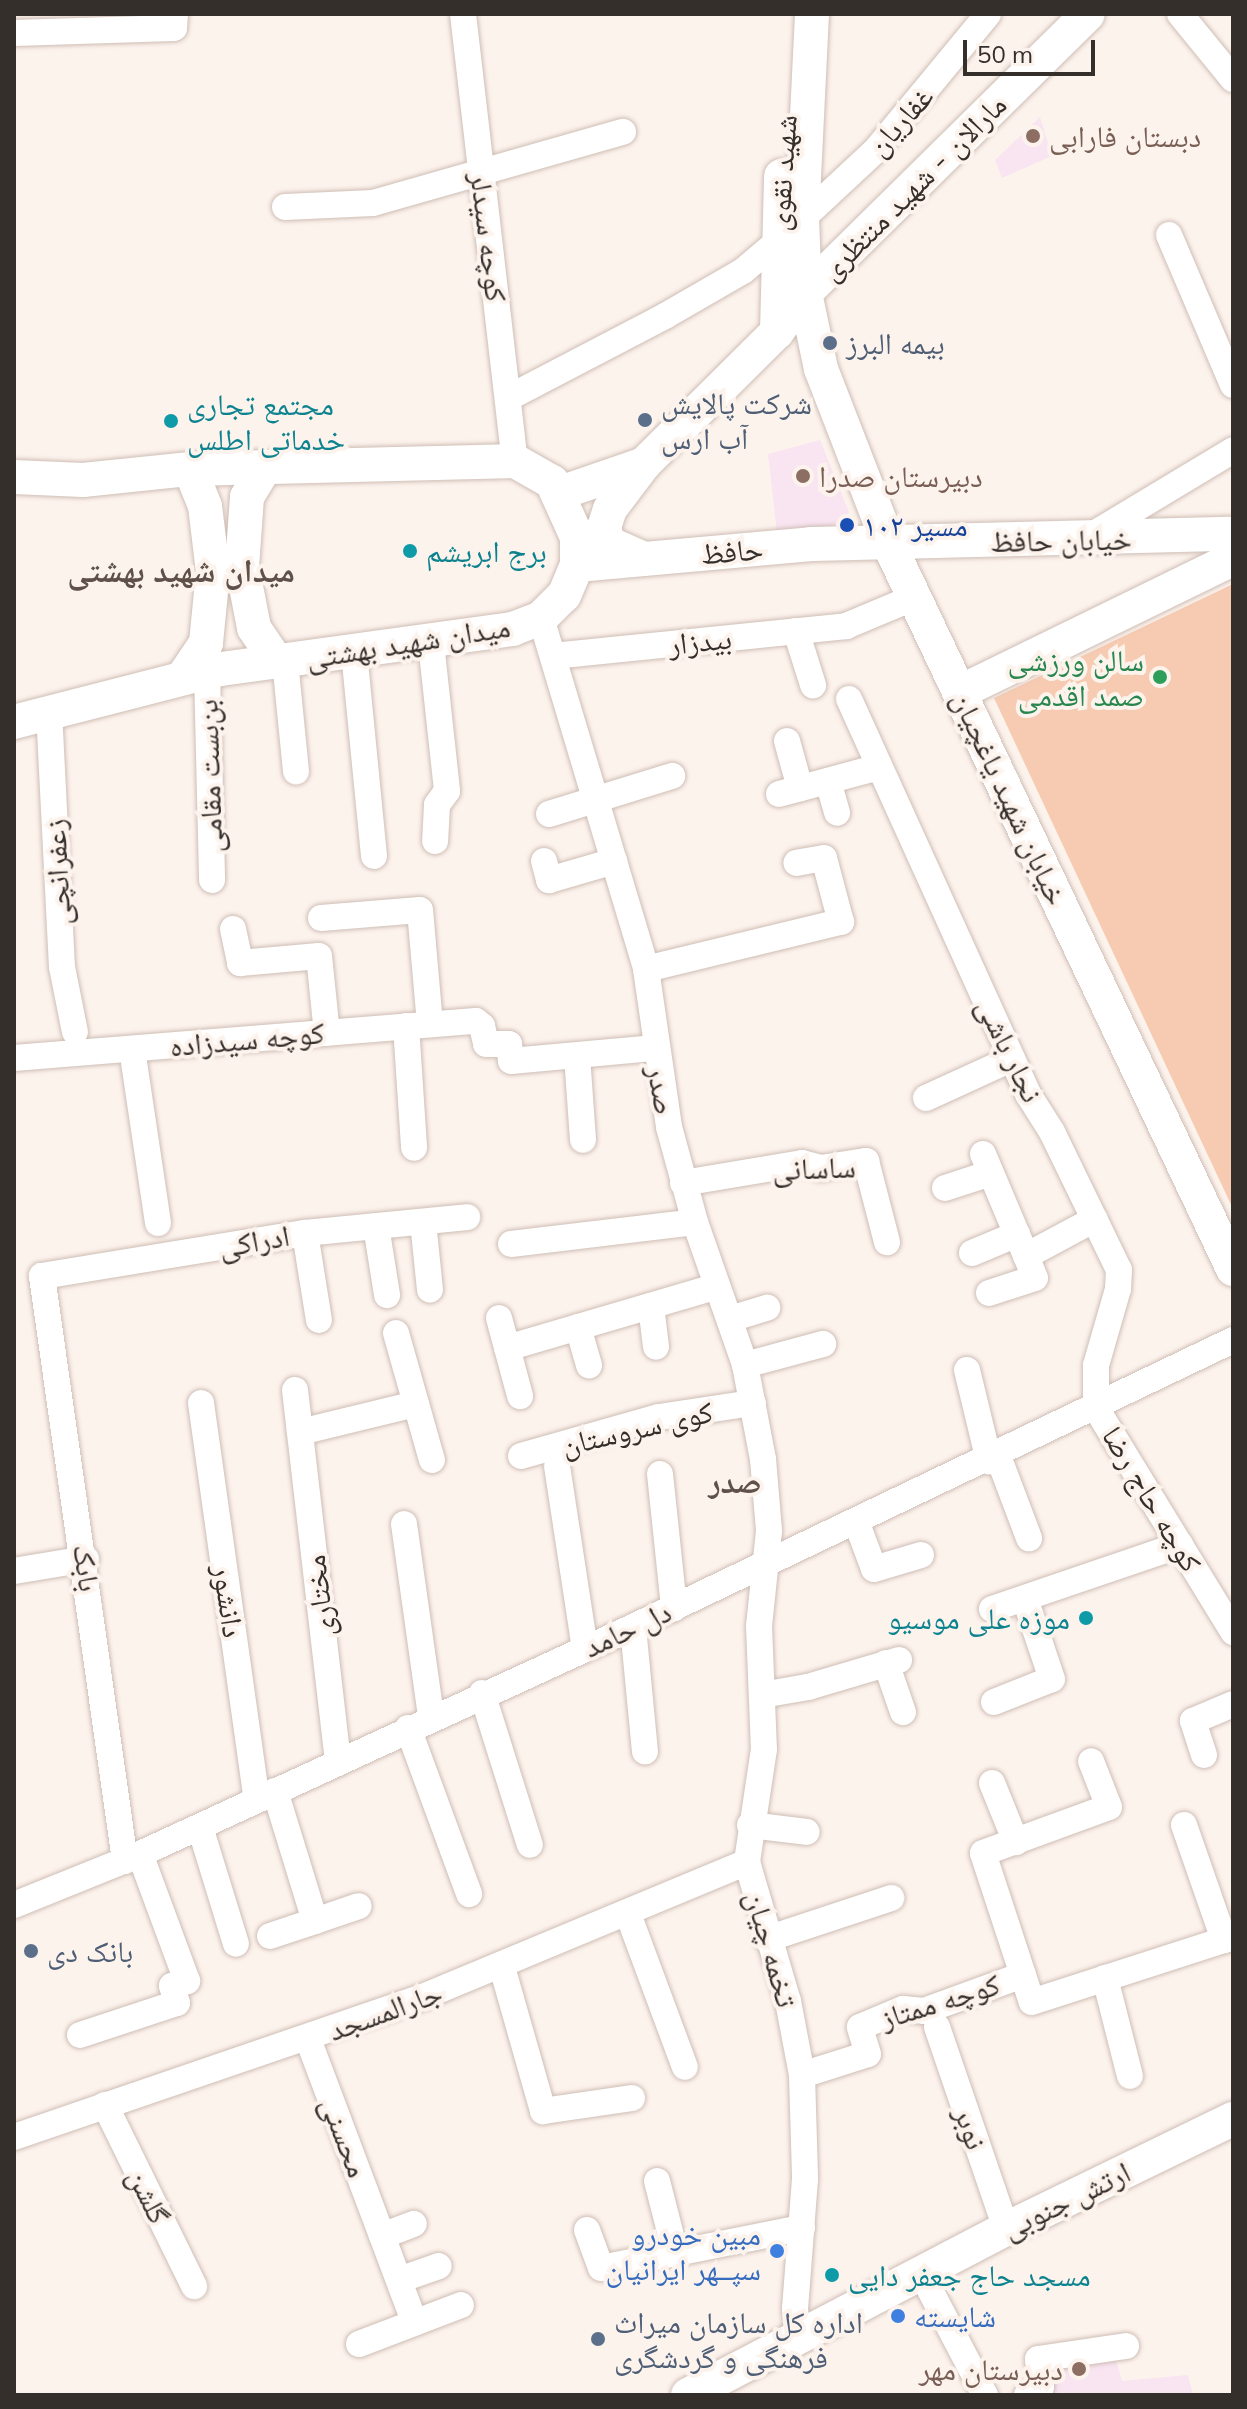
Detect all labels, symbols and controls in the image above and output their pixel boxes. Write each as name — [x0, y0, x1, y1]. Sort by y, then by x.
scale bar — [967, 24, 1099, 74]
text: 50 m — [977, 39, 1033, 69]
street label: غفاریان — [859, 79, 941, 163]
street label: مارالان - شهید منتظری — [812, 86, 1014, 288]
street label: شهید نقوی — [760, 114, 804, 232]
place label: دبستان فارابی — [1049, 118, 1201, 154]
marker: دبستان فارابی — [1024, 127, 1042, 145]
street label: کوچه سیدلر — [463, 170, 515, 304]
place label: بیمه البرز — [846, 325, 945, 361]
marker: بیمه البرز — [821, 334, 839, 352]
place label: شرکت پالایش آب ارس — [661, 385, 812, 456]
place label: مجتمع تجاری خدماتی اطلس — [187, 386, 345, 456]
marker: شرکت پالایش آب ارس — [636, 411, 654, 429]
marker: مجتمع تجاری خدماتی اطلس — [162, 412, 180, 430]
place label: دبیرستان صدرا — [819, 458, 983, 494]
marker: دبیرستان صدرا — [794, 467, 812, 485]
place label: مسیر ۱۰۲ — [863, 507, 968, 543]
marker: مسیر ۱۰۲ — [838, 516, 856, 534]
street label: خیابان حافظ — [990, 521, 1132, 559]
street label: حافظ — [699, 530, 765, 572]
place label: برج ابریشم — [426, 533, 547, 569]
marker: برج ابریشم — [401, 542, 419, 560]
district label: میدان شهید بهشتی — [67, 551, 295, 589]
street label: میدان شهید بهشتی — [303, 608, 513, 676]
street label: بیدزار — [667, 620, 733, 662]
place label: سالن ورزشی صمد اقدمی — [1007, 642, 1144, 712]
marker: سالن ورزشی صمد اقدمی — [1151, 668, 1169, 686]
street label: خیابان شهید یاغچیان — [945, 685, 1075, 911]
street label: بن‌بست مقامی — [188, 699, 230, 853]
street label: زعفرانچی — [36, 818, 78, 926]
street label: نجار باشی — [969, 992, 1051, 1108]
street label: کوچه سیدزاده — [168, 1014, 326, 1064]
street label: صدر — [640, 1063, 684, 1117]
street label: ساسانی — [772, 1149, 856, 1187]
street label: ادراکی — [216, 1217, 292, 1265]
street label: کوی سروستان — [558, 1393, 716, 1463]
street label: کوچه حاج رضا — [1095, 1420, 1209, 1578]
district label: صدر — [708, 1462, 762, 1500]
street label: بابک — [66, 1542, 108, 1594]
street label: مختاری — [296, 1553, 342, 1639]
street label: دانشور — [206, 1562, 252, 1640]
street label: دل حامد — [577, 1593, 677, 1665]
place label: موزه علی موسیو — [887, 1600, 1070, 1636]
marker: موزه علی موسیو — [1077, 1609, 1095, 1627]
street label: تخمه چیان — [738, 1887, 806, 2011]
place label: بانک دی — [47, 1933, 133, 1969]
marker: بانک دی — [22, 1942, 40, 1960]
street label: کوچه ممتاز — [876, 1966, 1004, 2036]
street label: جارالمسجد — [323, 1974, 447, 2048]
street label: محسنی — [313, 2092, 377, 2182]
street label: نوبر — [947, 2102, 995, 2154]
street label: ارتش جنوبی — [996, 2154, 1136, 2246]
street label: گلشن — [120, 2162, 178, 2230]
place label: مبین خودرو سپــهر ایرانیان — [606, 2216, 761, 2286]
marker: مبین خودرو سپــهر ایرانیان — [768, 2242, 786, 2260]
place label: مسجد حاج جعفر دایی — [848, 2257, 1091, 2293]
marker: مسجد حاج جعفر دایی — [823, 2266, 841, 2284]
place label: شایسته — [914, 2298, 996, 2334]
place label: اداره کل سازمان میراث فرهنگی و گردشگری — [614, 2304, 863, 2374]
marker: شایسته — [889, 2307, 907, 2325]
marker: اداره کل سازمان میراث فرهنگی و گردشگری — [589, 2330, 607, 2348]
place label: دبیرستان مهر — [919, 2351, 1063, 2387]
marker: دبیرستان مهر — [1070, 2360, 1088, 2378]

